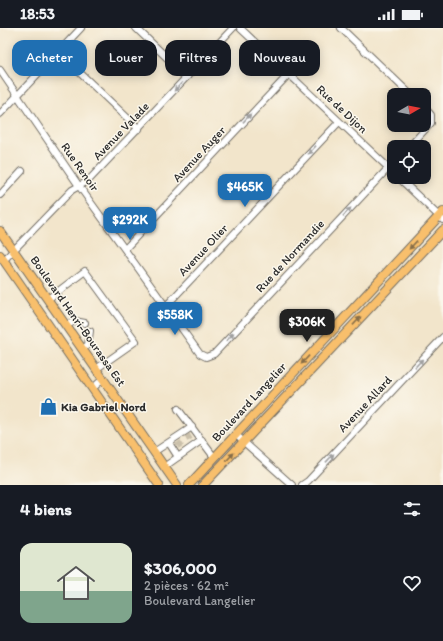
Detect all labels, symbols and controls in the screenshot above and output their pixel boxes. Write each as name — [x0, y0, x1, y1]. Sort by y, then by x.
text: 18:53 — [20, 5, 55, 23]
chip: Acheter — [12, 40, 87, 76]
chip: Louer — [95, 40, 157, 76]
chip: Filtres — [165, 40, 231, 76]
chip: Nouveau — [239, 40, 320, 76]
one-way arrow — [173, 82, 183, 92]
street label: Rue de Dijon — [314, 82, 370, 136]
north arrow — [387, 88, 431, 132]
map controls — [387, 88, 431, 184]
street label: Avenue Valade — [90, 99, 152, 163]
one-way arrow — [243, 113, 252, 124]
street label: Avenue Auger — [170, 123, 229, 185]
street label: Rue Renoir — [58, 140, 102, 194]
button: locate — [387, 140, 431, 184]
one-way arrow — [307, 145, 317, 155]
pin: $465K — [217, 174, 273, 208]
text: $465K — [227, 179, 263, 194]
pin: $292K — [102, 207, 158, 241]
one-way arrow — [343, 207, 352, 217]
text: $292K — [112, 212, 148, 227]
street label: Rue de Normandie — [253, 217, 327, 295]
street label: Avenue Olier — [175, 221, 231, 279]
one-way arrow — [408, 240, 418, 250]
street label: Boulevard Henri-Bourassa Est — [28, 253, 129, 389]
pin: $558K — [147, 302, 203, 336]
text: $558K — [157, 307, 193, 322]
pin: $306K — [279, 309, 335, 343]
text: $306K — [289, 314, 325, 329]
one-way arrow — [353, 316, 362, 326]
one-way arrow — [225, 332, 234, 342]
one-way arrow — [300, 355, 310, 365]
one-way arrow — [414, 358, 423, 368]
street label: Boulevard Langelier — [209, 359, 289, 444]
street label: Avenue Allard — [335, 373, 395, 435]
shop icon: Kia Gabriel Nord — [38, 397, 58, 417]
place label: Kia Gabriel Nord — [61, 400, 146, 414]
one-way arrow — [225, 452, 234, 461]
one-way arrow — [325, 453, 334, 463]
icon: filters — [401, 498, 423, 520]
text: 4 biens — [20, 499, 72, 519]
text: $306,000 — [144, 558, 217, 578]
icon: home — [52, 559, 100, 607]
icon: heart — [401, 572, 423, 594]
text: 2 pièces · 62 m² — [144, 578, 229, 593]
text: Boulevard Langelier — [144, 593, 255, 608]

